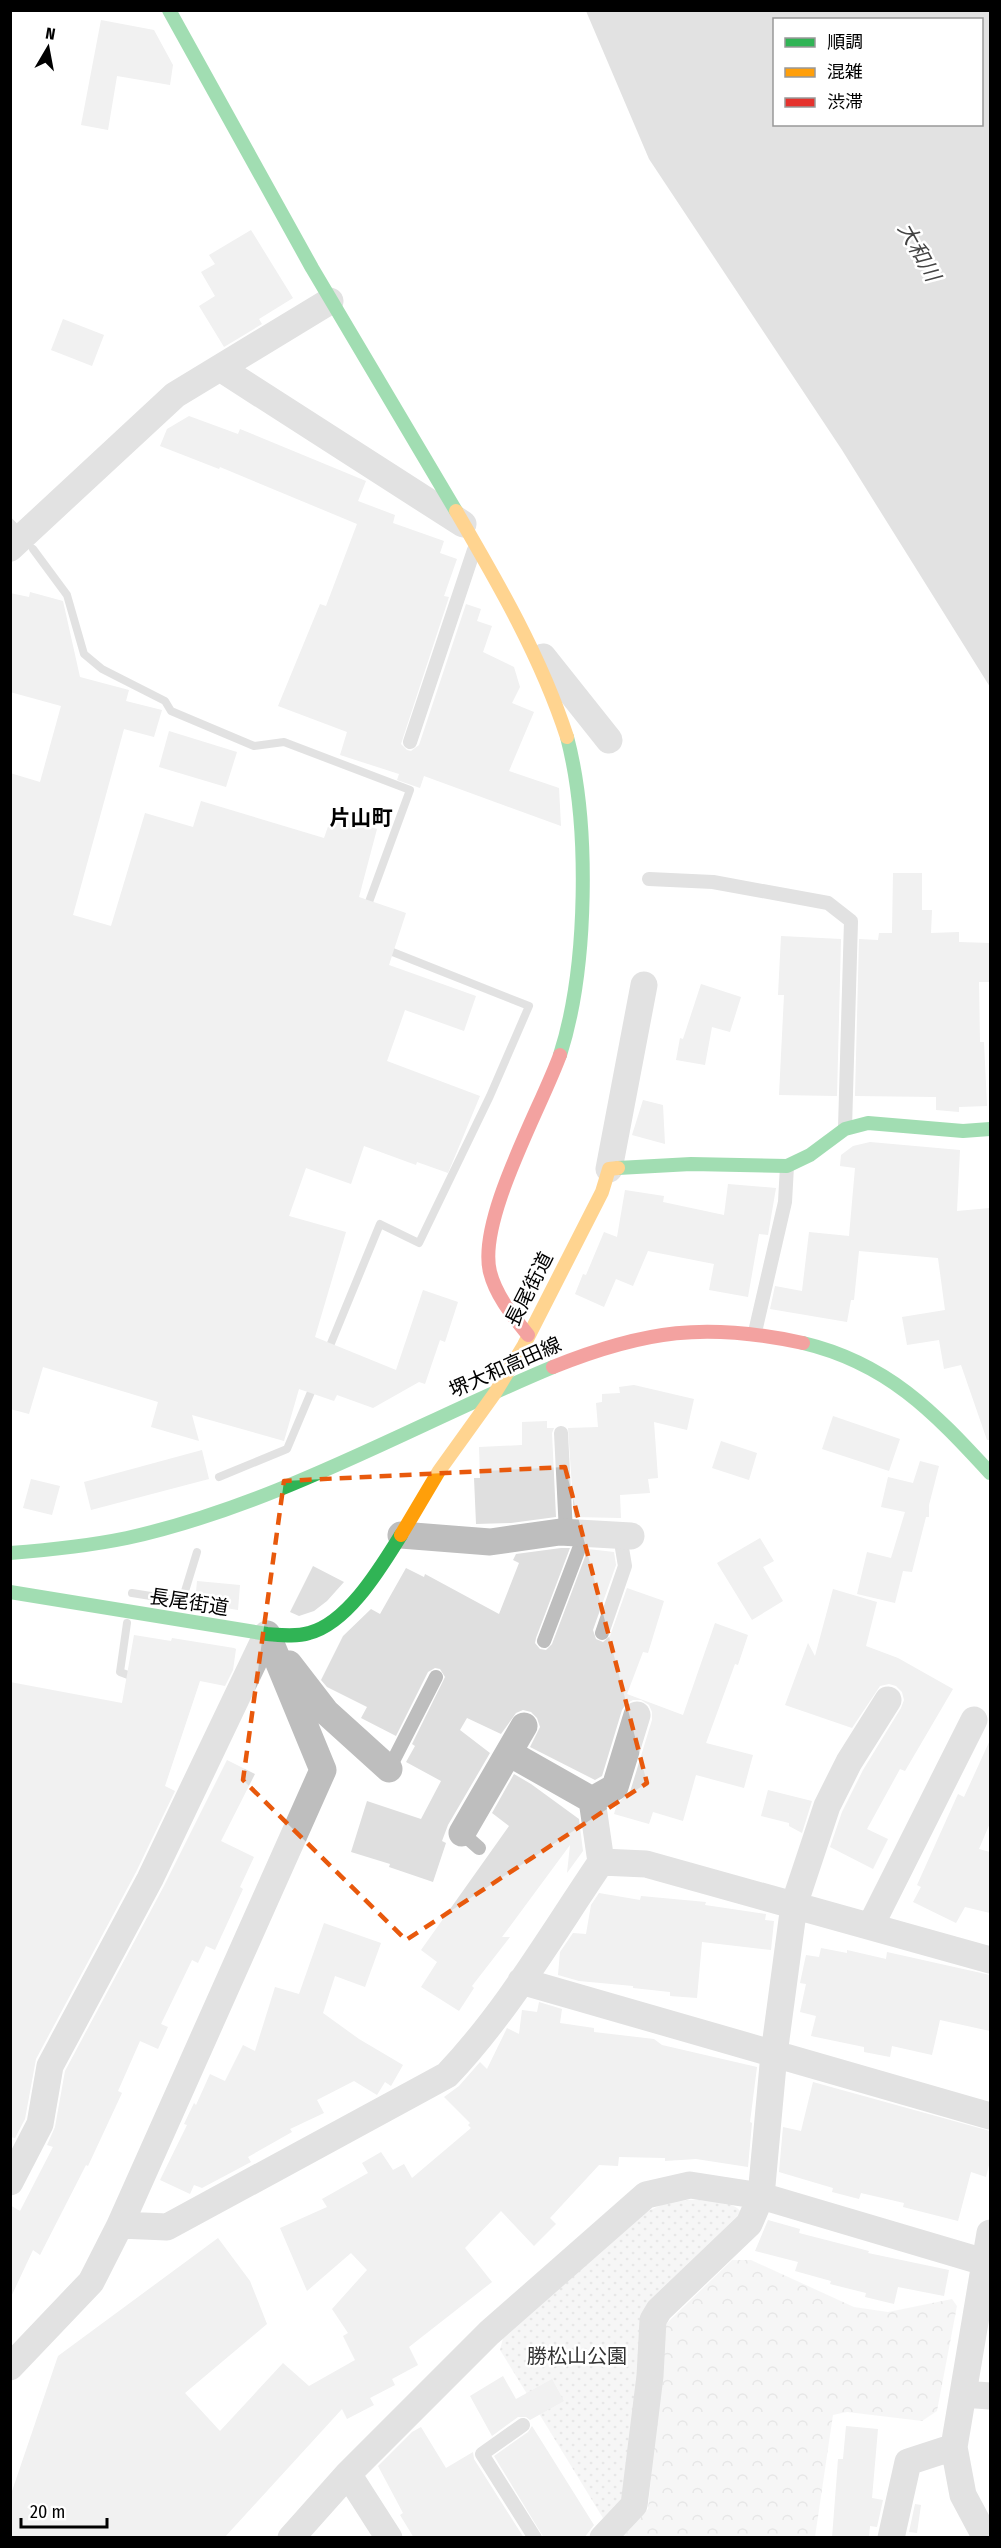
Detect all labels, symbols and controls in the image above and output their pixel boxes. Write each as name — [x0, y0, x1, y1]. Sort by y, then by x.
north arrow — [18, 18, 78, 78]
legend — [773, 18, 983, 126]
text: N — [44, 24, 57, 44]
text: 順調 — [827, 31, 863, 53]
text: 混雑 — [827, 61, 863, 83]
text: 渋滞 — [827, 91, 863, 113]
water label: 大和川 — [892, 218, 947, 288]
district label: 片山町 — [330, 805, 393, 831]
street label: 長尾街道 — [500, 1248, 558, 1330]
street label: 堺大和高田線 — [445, 1332, 565, 1402]
street label: 長尾街道 — [148, 1584, 230, 1620]
park label: 勝松山公園 — [527, 2344, 627, 2368]
scale bar — [21, 2491, 106, 2529]
text: 20 m — [30, 2501, 65, 2523]

